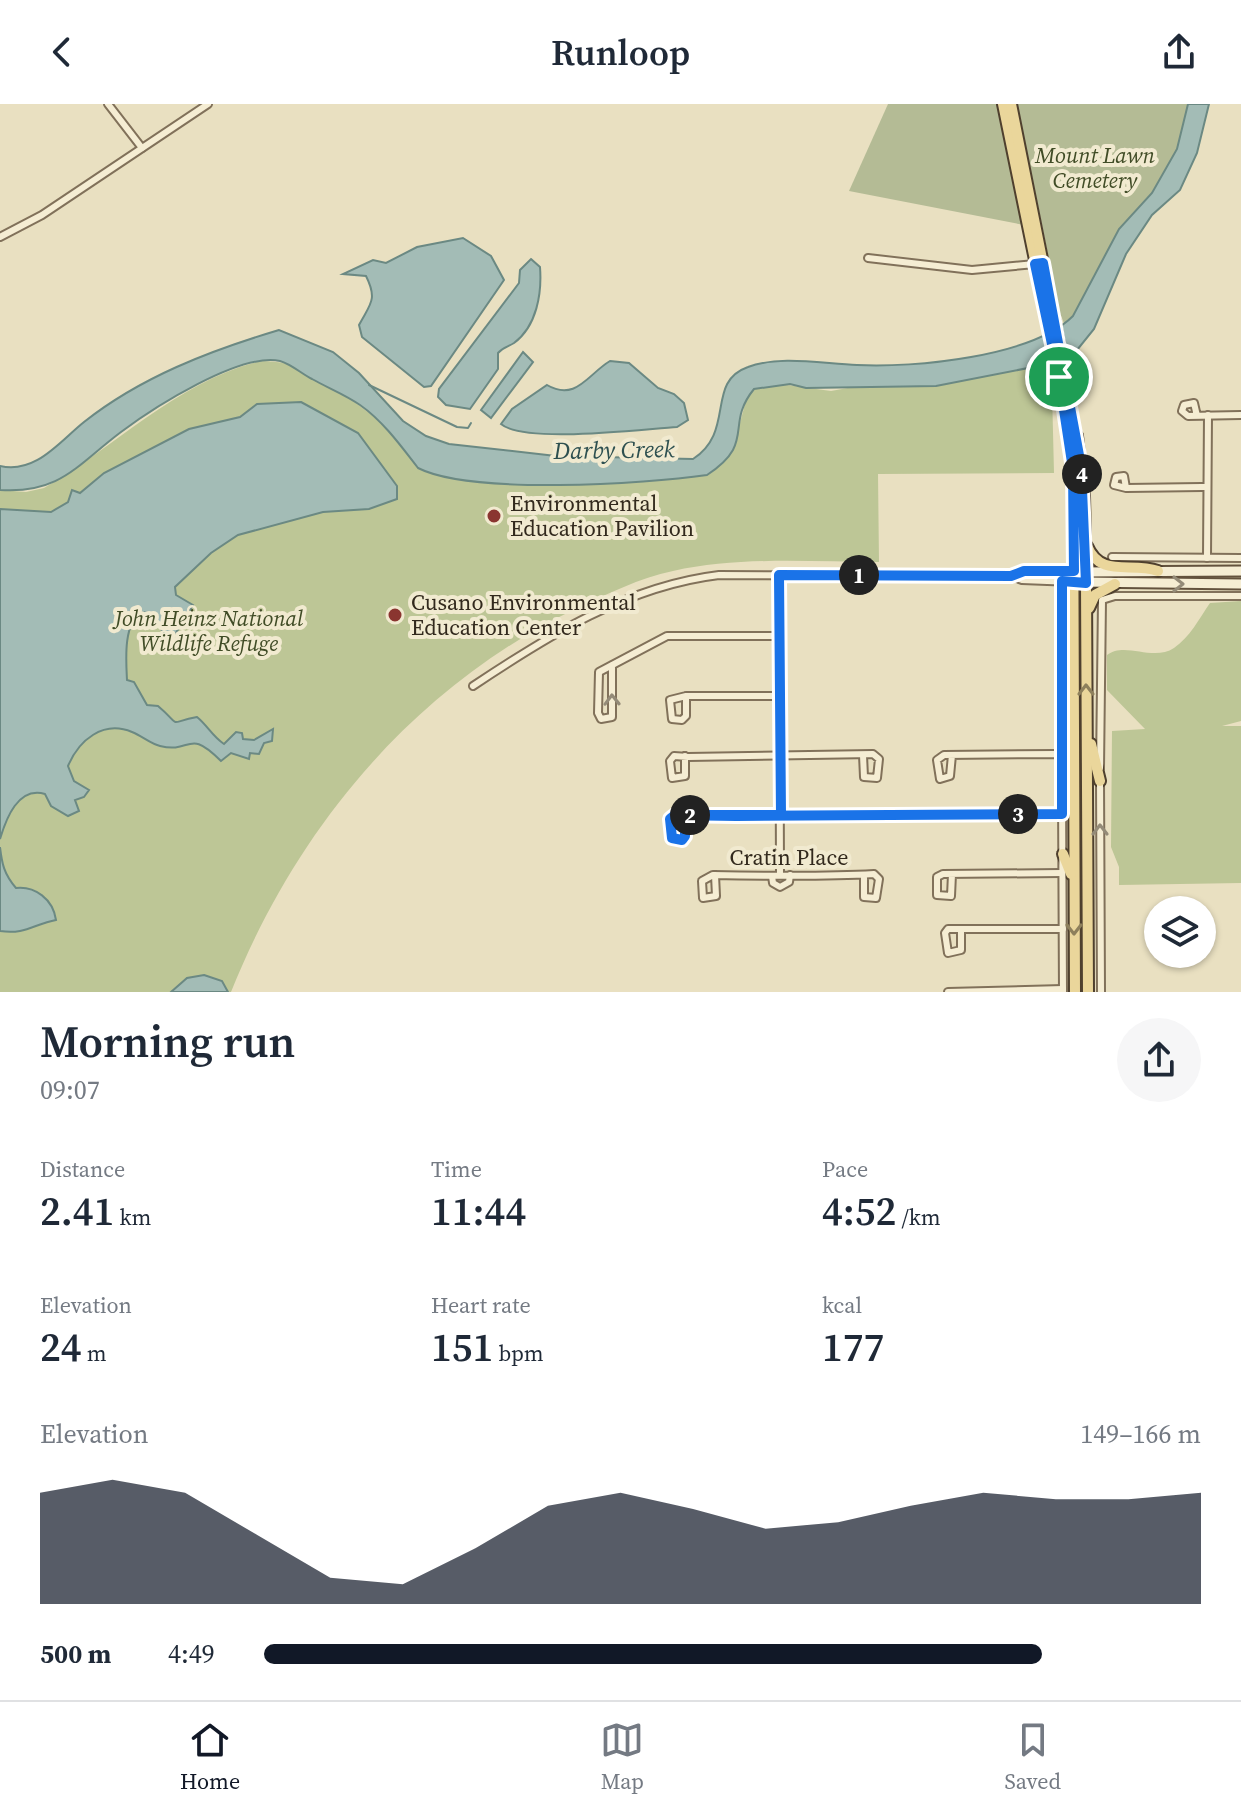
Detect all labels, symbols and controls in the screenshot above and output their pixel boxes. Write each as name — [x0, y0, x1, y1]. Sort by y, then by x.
text: Runloop — [551, 28, 690, 77]
icon: back — [40, 30, 84, 74]
icon: share — [1157, 30, 1201, 74]
park label: Mount Lawn Cemetery — [1034, 140, 1155, 195]
pin — [1025, 343, 1093, 411]
icon: arrive — [1037, 355, 1081, 399]
water label: Darby Creek — [552, 432, 676, 467]
pin: 4 — [1062, 454, 1102, 494]
text: 4 — [1076, 459, 1088, 489]
place label: Environmental Education Pavilion — [510, 488, 694, 543]
marker: Environmental Education Pavilion — [485, 507, 503, 525]
pin: 1 — [839, 555, 879, 595]
text: 1 — [853, 560, 865, 590]
one-way arrow — [1172, 575, 1185, 593]
place label: Cusano Environmental Education Center — [411, 587, 636, 642]
park label: John Heinz National Wildlife Refuge — [112, 603, 304, 658]
marker: Cusano Environmental Education Center — [386, 606, 404, 624]
one-way arrow — [1077, 683, 1095, 696]
one-way arrow — [603, 693, 621, 706]
pin: 3 — [998, 794, 1038, 834]
pin: 2 — [670, 795, 710, 835]
text: 3 — [1012, 799, 1024, 829]
text: 2 — [684, 800, 696, 830]
one-way arrow — [1091, 823, 1109, 836]
street label: Cratin Place — [730, 842, 848, 872]
map controls — [1144, 896, 1216, 968]
button: layers — [1144, 896, 1216, 968]
one-way arrow — [1065, 923, 1083, 936]
text: Morning run — [40, 1011, 296, 1072]
button: share — [1117, 1018, 1201, 1102]
text: 09:07 — [40, 1072, 100, 1108]
text: Distance — [40, 1154, 125, 1184]
text: Time — [431, 1154, 482, 1184]
text: Pace — [822, 1154, 868, 1184]
text: 2.41 — [40, 1184, 114, 1238]
text: 11:44 — [431, 1184, 526, 1238]
text: 4:52 — [822, 1184, 896, 1238]
text: km — [114, 1202, 151, 1232]
text: /km — [896, 1202, 941, 1232]
text: Elevation — [40, 1290, 132, 1320]
text: Heart rate — [431, 1290, 531, 1320]
text: kcal — [822, 1290, 862, 1320]
text: 24 — [40, 1320, 82, 1374]
text: 151 — [431, 1320, 493, 1374]
text: 177 — [822, 1320, 884, 1374]
text: m — [82, 1338, 107, 1368]
text: bpm — [493, 1338, 544, 1368]
text: Elevation — [40, 1416, 149, 1452]
text: 149–166 m — [1080, 1416, 1201, 1452]
text: 500 m — [40, 1636, 111, 1672]
text: 4:49 — [168, 1636, 215, 1672]
tab: Home — [180, 1718, 240, 1796]
tab: Map — [600, 1718, 644, 1796]
tab: Saved — [1005, 1718, 1061, 1796]

